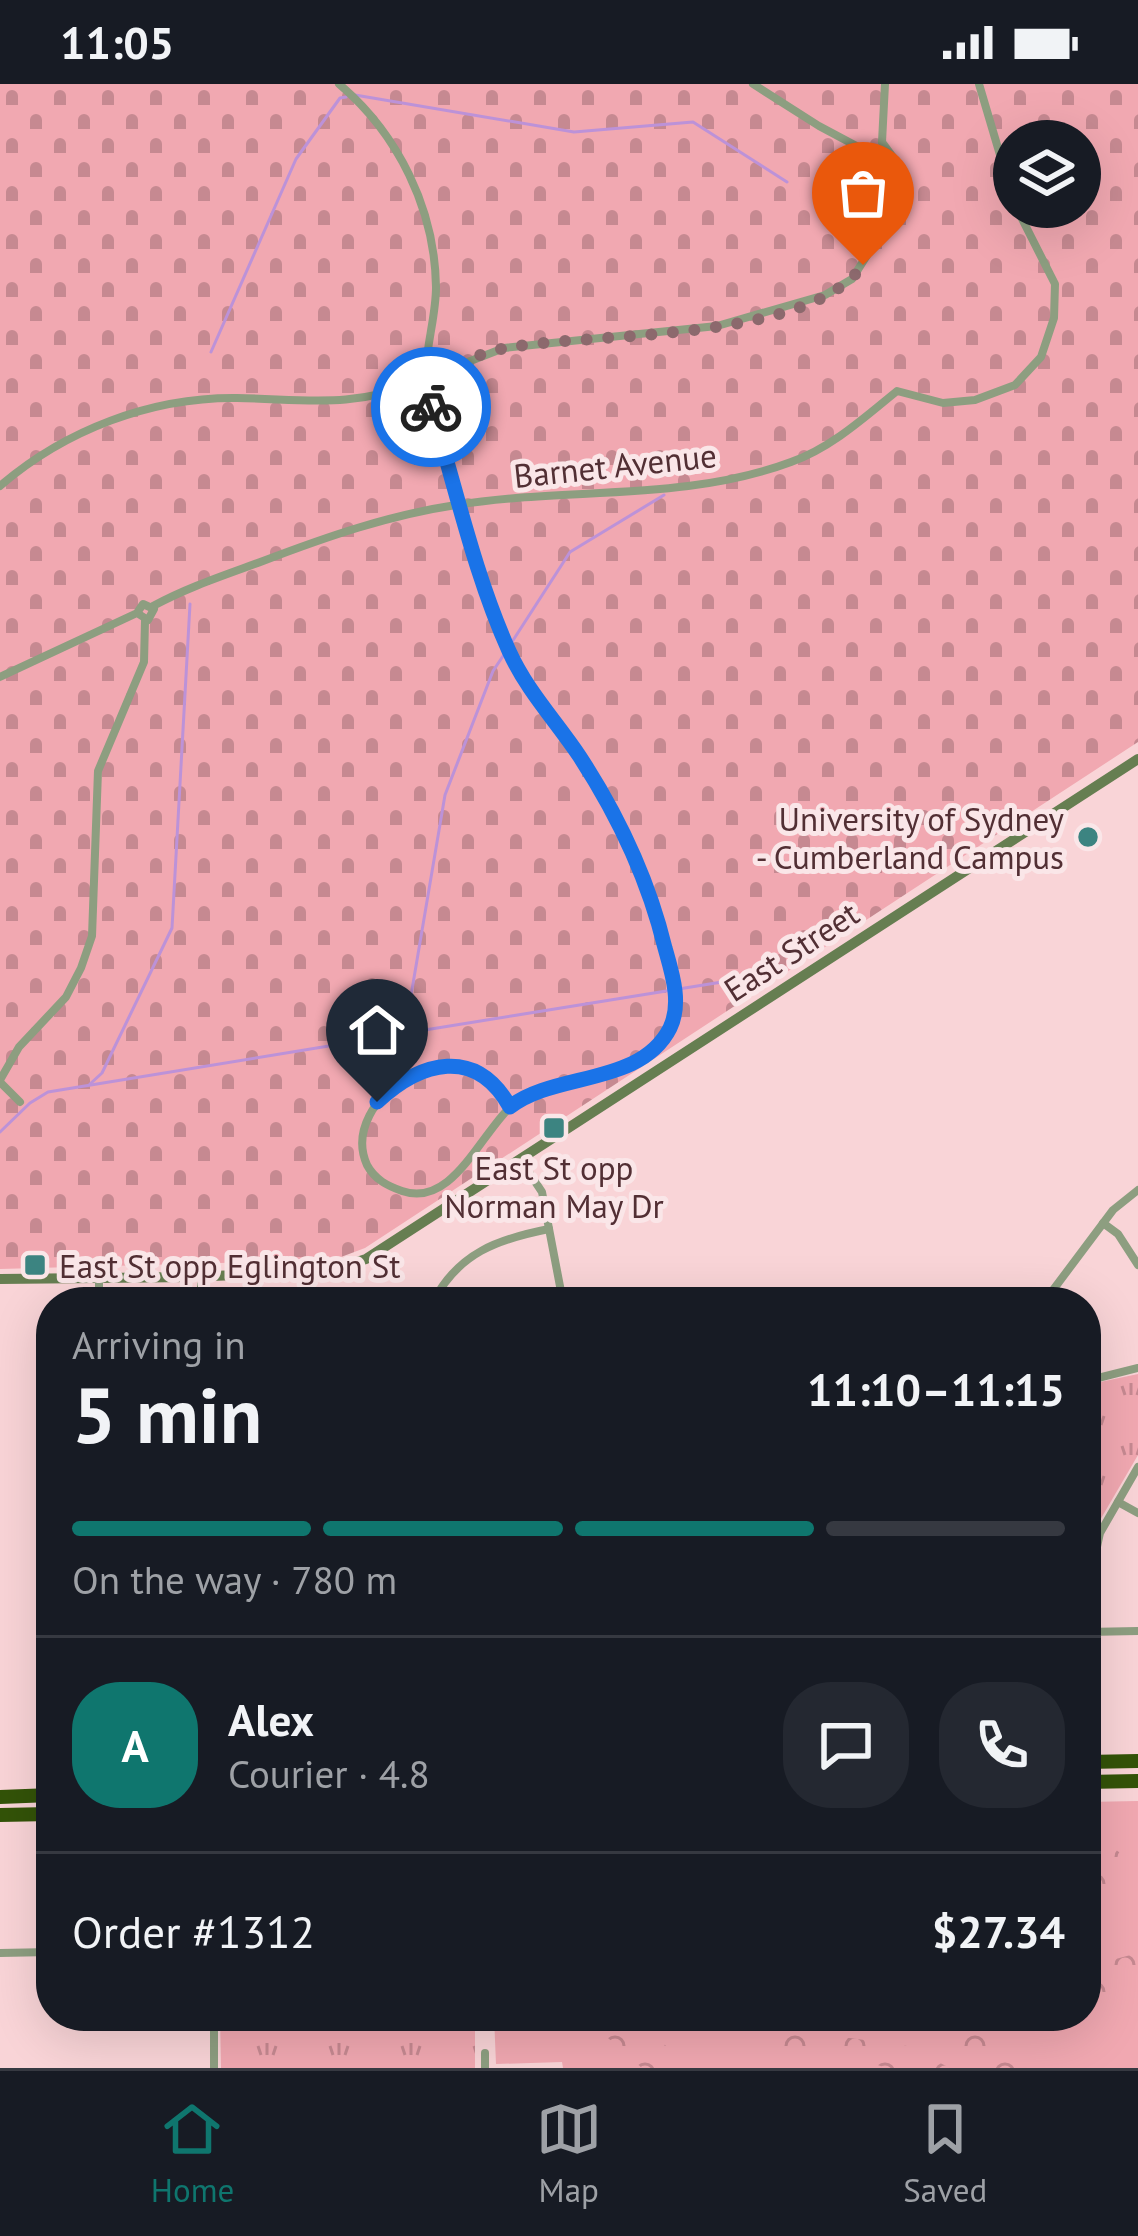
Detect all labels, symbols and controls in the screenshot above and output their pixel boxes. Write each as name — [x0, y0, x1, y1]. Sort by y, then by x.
text: 11:05 — [60, 13, 174, 71]
map controls — [993, 120, 1101, 228]
button: layers — [993, 120, 1101, 228]
pin — [812, 142, 914, 265]
icon: bag — [830, 160, 896, 226]
courier — [371, 347, 491, 467]
icon: bike — [398, 374, 464, 440]
street label: Barnet Avenue — [511, 433, 719, 497]
place label: University of Sydney - Cumberland Campus — [756, 797, 1065, 878]
marker: University of Sydney - Cumberland Campus — [1075, 824, 1101, 850]
street label: East Street — [715, 892, 867, 1010]
pin — [326, 979, 428, 1102]
icon: home — [344, 997, 410, 1063]
marker: East St opp Norman May Dr — [541, 1115, 567, 1141]
place label: East St opp Norman May Dr — [444, 1146, 664, 1227]
place label: East St opp Eglington St — [59, 1244, 400, 1287]
marker: East St opp Eglington St — [22, 1252, 48, 1278]
text: Arriving in — [72, 1319, 246, 1370]
text: 11:10–11:15 — [807, 1360, 1065, 1418]
text: 5 min — [72, 1364, 262, 1465]
text: On the way · 780 m — [72, 1554, 397, 1605]
button: chat — [783, 1682, 909, 1808]
button: phone — [939, 1682, 1065, 1808]
text: Alex — [228, 1690, 314, 1748]
text: A — [121, 1716, 149, 1774]
text: Courier · 4.8 — [228, 1748, 430, 1799]
text: Order #1312 — [72, 1902, 315, 1960]
text: $27.34 — [932, 1902, 1065, 1960]
tab: Home — [151, 2096, 234, 2211]
tab: Map — [536, 2096, 602, 2211]
tab: Saved — [903, 2096, 987, 2211]

